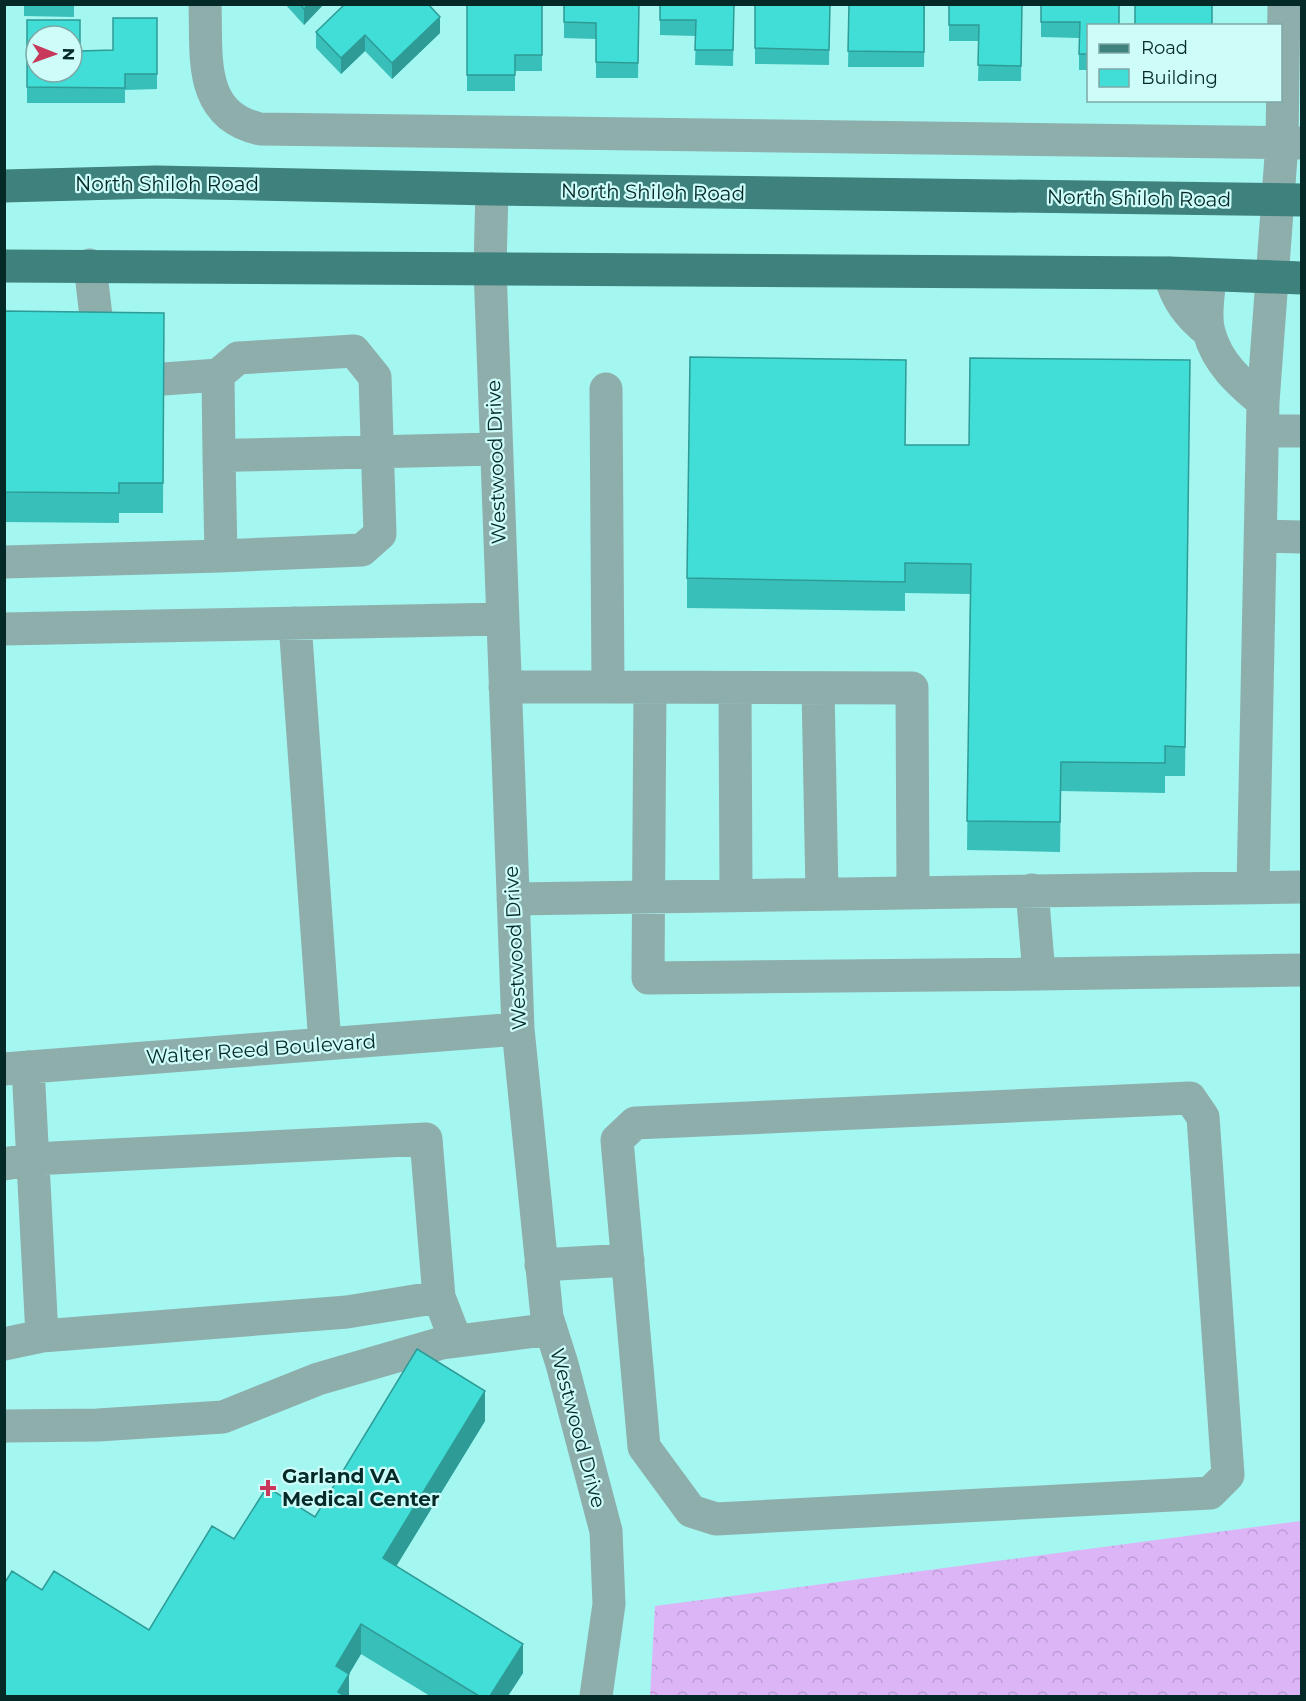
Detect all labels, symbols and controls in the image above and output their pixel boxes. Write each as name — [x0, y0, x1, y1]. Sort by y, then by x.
north arrow — [24, 24, 84, 84]
legend — [1087, 24, 1282, 102]
text: Road — [1141, 37, 1188, 59]
text: N — [59, 48, 78, 61]
text: Building — [1141, 67, 1218, 89]
street label: North Shiloh Road — [75, 172, 259, 196]
street label: North Shiloh Road — [561, 178, 745, 206]
street label: North Shiloh Road — [1047, 184, 1231, 212]
street label: Westwood Drive — [481, 379, 511, 545]
street label: Westwood Drive — [499, 865, 531, 1031]
street label: Walter Reed Boulevard — [145, 1029, 377, 1069]
street label: Westwood Drive — [545, 1345, 611, 1511]
place label: Garland VA Medical Center — [282, 1464, 440, 1511]
marker: Garland VA Medical Center — [259, 1479, 277, 1497]

